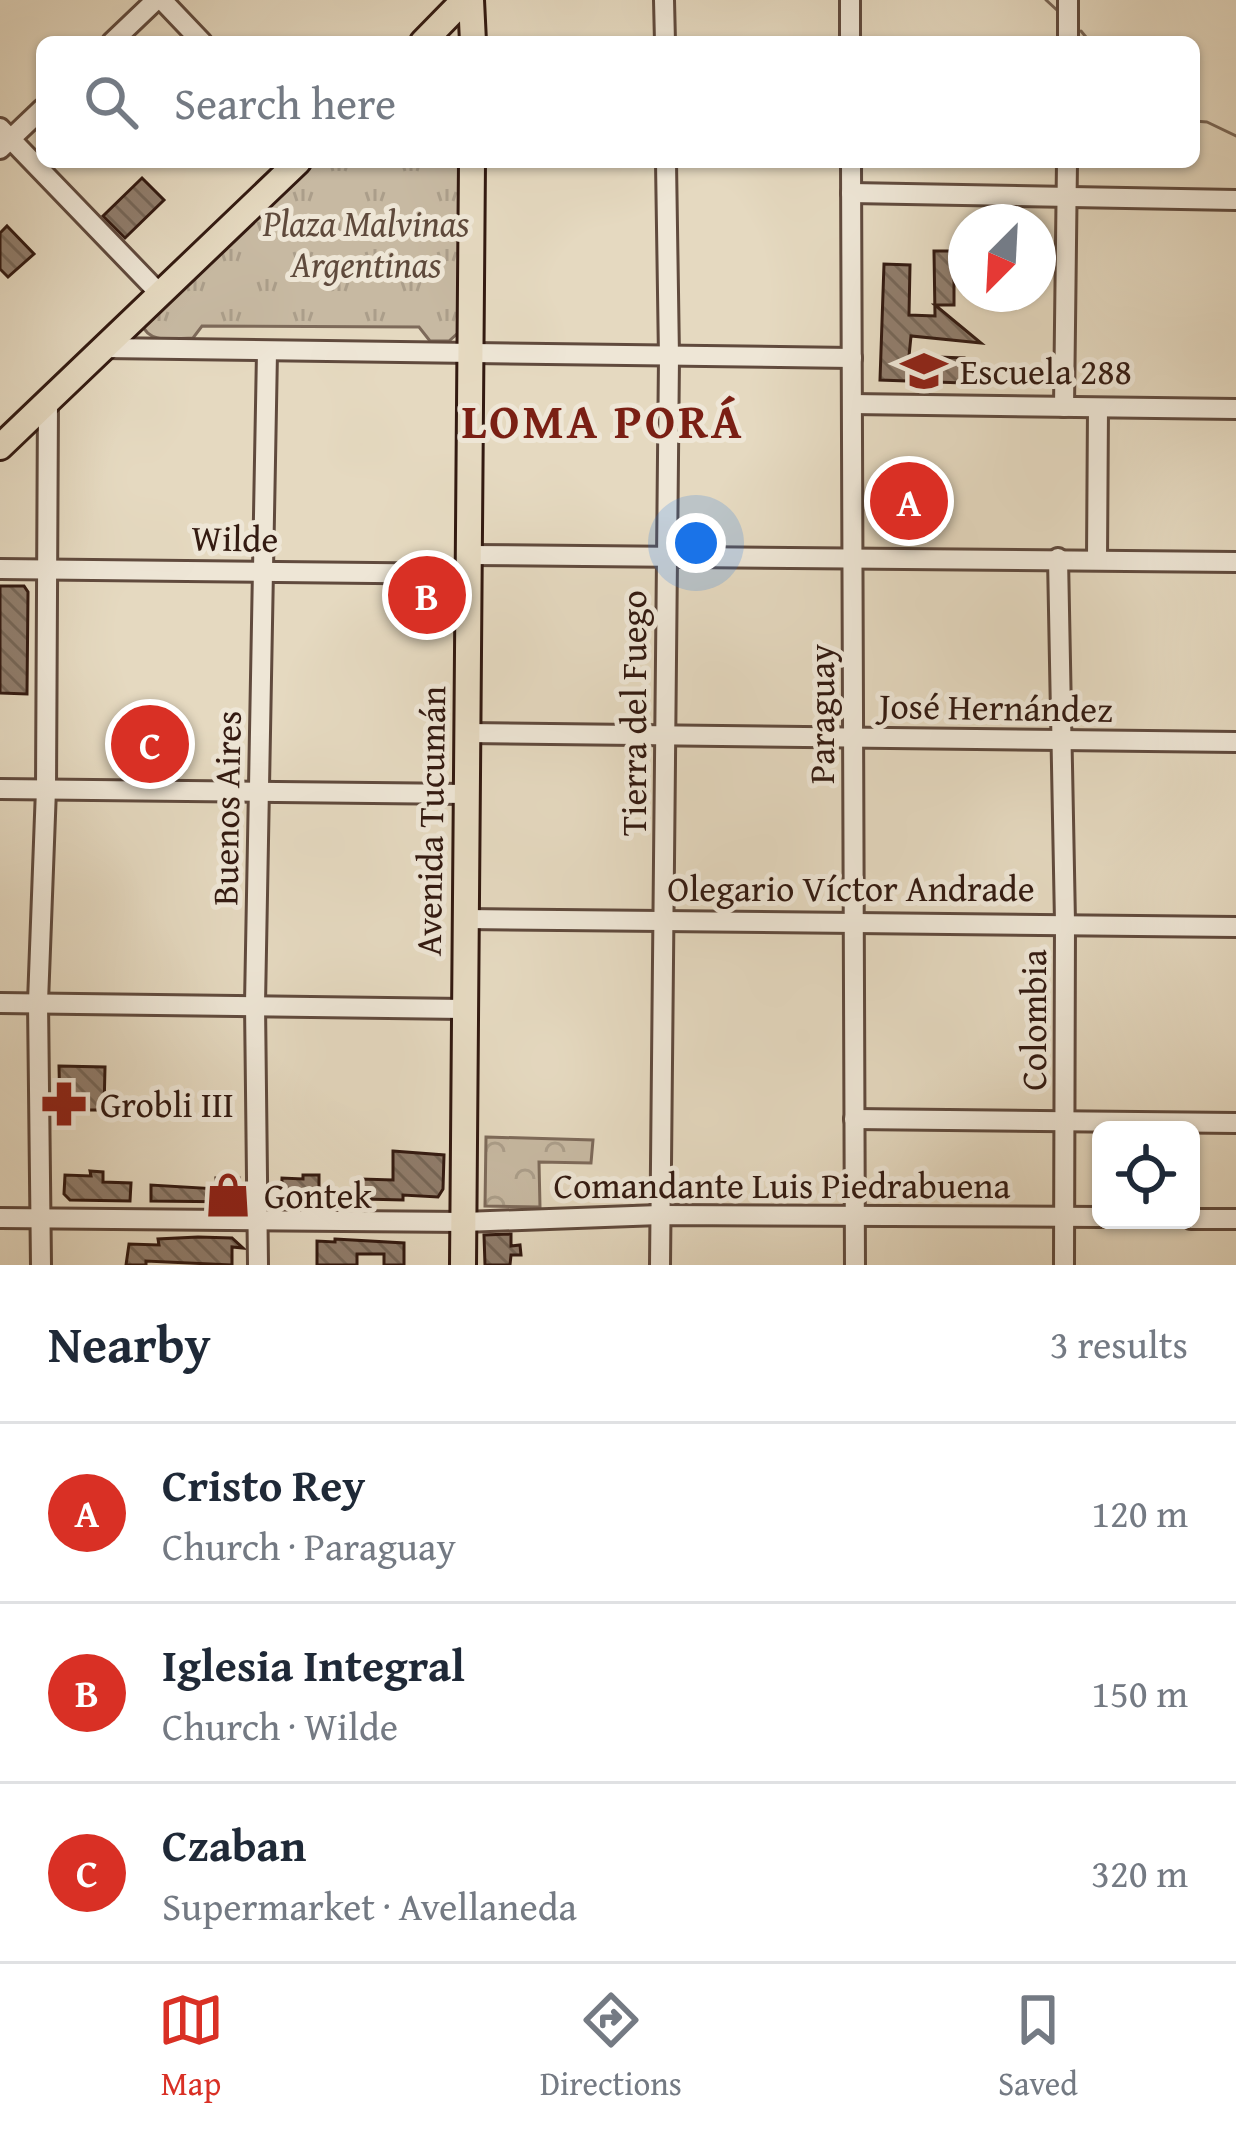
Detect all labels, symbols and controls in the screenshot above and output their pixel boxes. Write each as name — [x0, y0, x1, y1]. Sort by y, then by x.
search box — [36, 36, 1200, 168]
icon: search — [78, 69, 144, 135]
text: Search here — [174, 70, 396, 135]
park label: Plaza Malvinas Argentinas — [262, 196, 469, 290]
north arrow — [948, 204, 1056, 312]
place label: Escuela 288 — [960, 344, 1132, 397]
school or university icon: Escuela 288 — [899, 346, 949, 396]
district label: LOMA PORÁ — [461, 385, 745, 456]
pin: A — [870, 456, 948, 546]
street label: Wilde — [191, 510, 279, 565]
your location — [666, 513, 726, 573]
pin: B — [388, 550, 466, 640]
street label: Tierra del Fuego — [606, 590, 659, 836]
street label: Paraguay — [794, 644, 847, 784]
street label: José Hernández — [875, 678, 1113, 735]
street label: Avenida Tucumán — [401, 685, 458, 957]
pin: C — [111, 699, 189, 789]
street label: Buenos Aires — [197, 710, 254, 906]
street label: Olegario Víctor Andrade — [667, 861, 1035, 914]
street label: Colombia — [1006, 949, 1059, 1091]
place label: Grobli III — [100, 1077, 234, 1130]
pharmacy icon: Grobli III — [39, 1079, 89, 1129]
map controls — [1092, 1121, 1200, 1229]
button: locate — [1092, 1121, 1200, 1229]
street label: Comandante Luis Piedrabuena — [553, 1158, 1011, 1211]
place label: Gontek — [264, 1168, 372, 1221]
shop icon: Gontek — [203, 1170, 253, 1220]
text: Nearby — [48, 1306, 211, 1381]
text: 3 results — [1050, 1315, 1188, 1372]
text: Cristo Rey — [162, 1452, 365, 1517]
text: A — [75, 1484, 99, 1541]
text: 120 m — [1091, 1484, 1188, 1541]
text: Church · Paraguay — [162, 1517, 456, 1574]
text: Iglesia Integral — [162, 1632, 465, 1697]
text: B — [75, 1664, 99, 1721]
text: 150 m — [1091, 1664, 1188, 1721]
text: Church · Wilde — [162, 1697, 398, 1754]
text: Czaban — [162, 1812, 306, 1877]
text: C — [76, 1844, 98, 1901]
text: 320 m — [1091, 1844, 1188, 1901]
text: Supermarket · Avellaneda — [162, 1877, 577, 1934]
tab: Map — [158, 1987, 224, 2107]
tab: Directions — [540, 1987, 682, 2107]
tab: Saved — [998, 1987, 1078, 2107]

